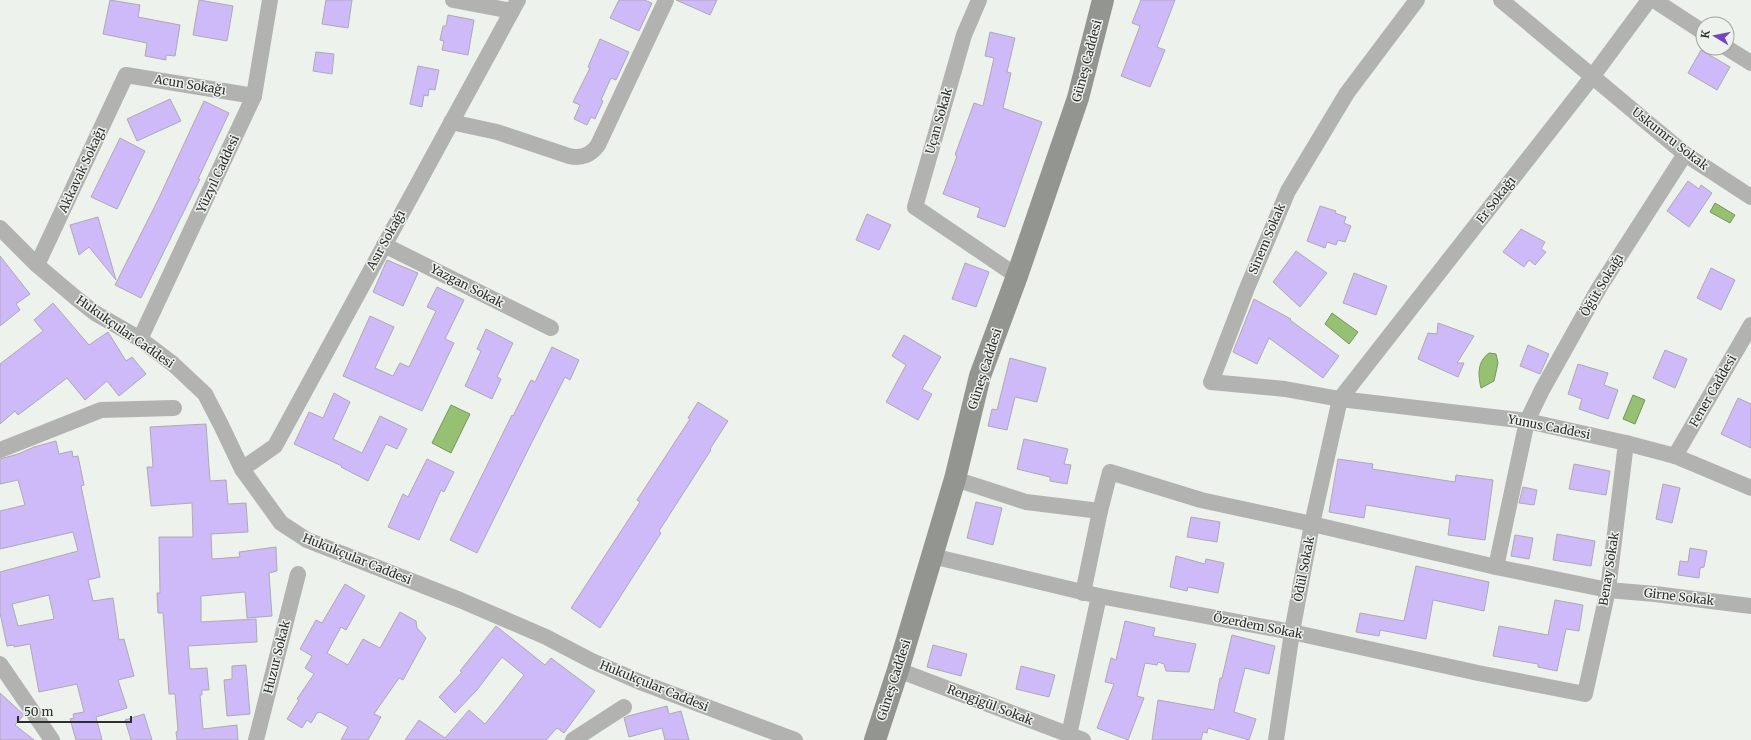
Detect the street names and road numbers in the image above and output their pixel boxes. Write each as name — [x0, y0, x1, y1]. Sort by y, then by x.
street label: Güneş Caddesi — [1068, 18, 1105, 104]
street label: Acun Sokağı — [152, 71, 227, 98]
street label: Uçan Sokak — [922, 86, 955, 156]
street label: Uskumru Sokak — [1629, 104, 1712, 173]
street label: Akkavak Sokağı — [55, 124, 108, 216]
street label: Yüzyıl Caddesi — [193, 133, 242, 216]
street label: Er Sokağı — [1473, 173, 1519, 226]
street label: Sinem Sokak — [1245, 201, 1288, 277]
street label: Asır Sokağı — [363, 207, 408, 273]
street label: Öğüt Sokağı — [1577, 251, 1626, 319]
street label: Yazgan Sokak — [427, 260, 507, 311]
street label: Hukukçular Caddesi — [73, 292, 177, 371]
street label: Güneş Caddesi — [964, 326, 1005, 411]
street label: Fener Caddesi — [1686, 352, 1739, 429]
street label: Yunus Caddesi — [1506, 411, 1592, 442]
street label: Hukukçular Caddesi — [301, 530, 414, 587]
street label: Benay Sokak — [1595, 531, 1622, 607]
street label: Ödül Sokak — [1290, 535, 1317, 603]
street label: Girne Sokak — [1643, 585, 1715, 608]
street label: Özerdem Sokak — [1212, 610, 1304, 642]
street label: Huzur Sokak — [260, 618, 293, 695]
street label: Güneş Caddesi — [873, 637, 914, 722]
street label: Hukukçular Caddesi — [598, 657, 711, 714]
street label: Rengigül Sokak — [945, 681, 1036, 728]

